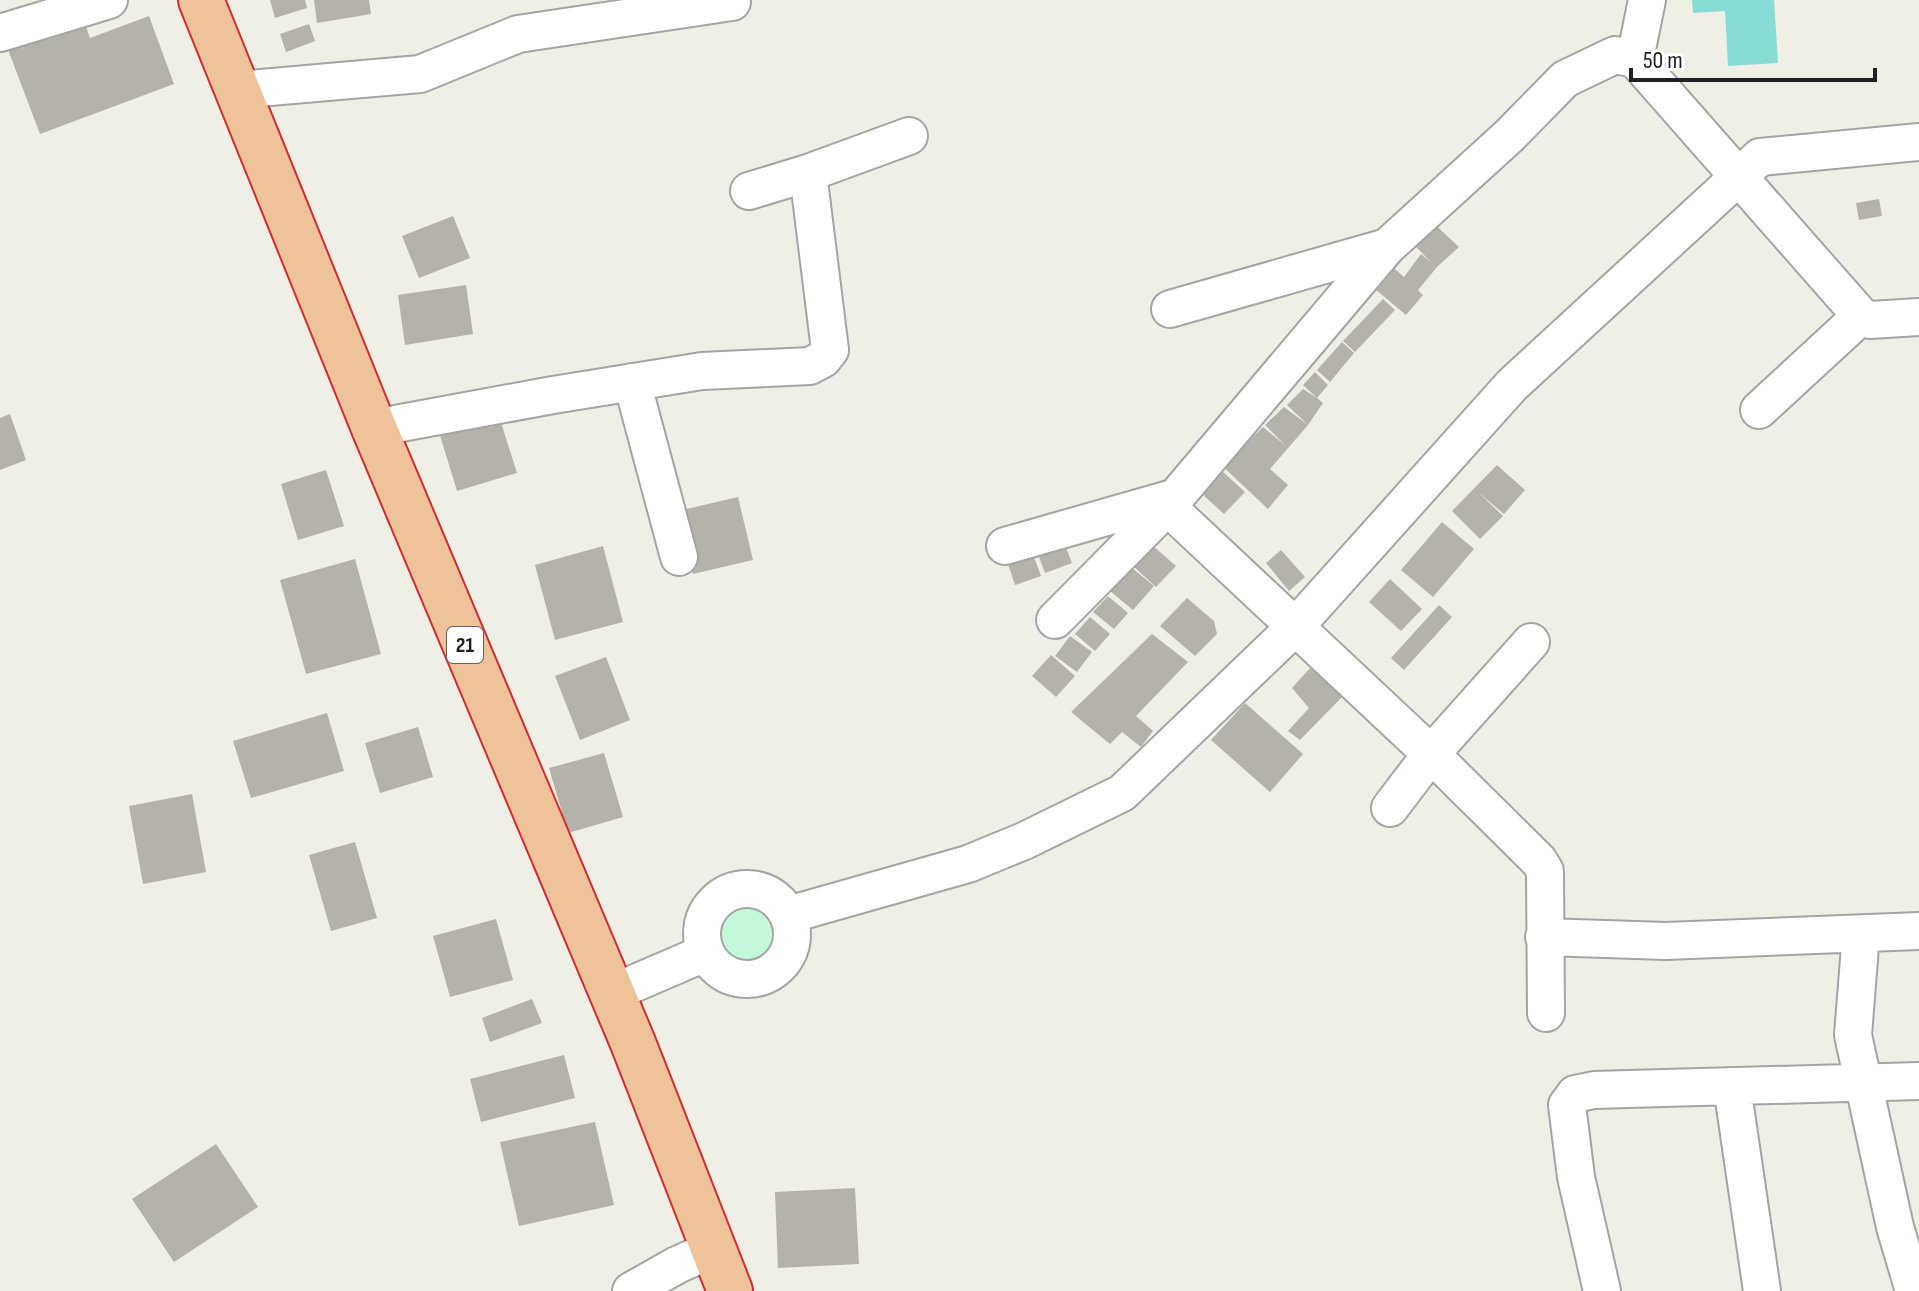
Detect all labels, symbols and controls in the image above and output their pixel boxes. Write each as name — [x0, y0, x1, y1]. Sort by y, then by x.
scale bar — [1631, 32, 1875, 82]
text: 50 m — [1643, 46, 1683, 75]
road number: 21 — [447, 627, 483, 663]

